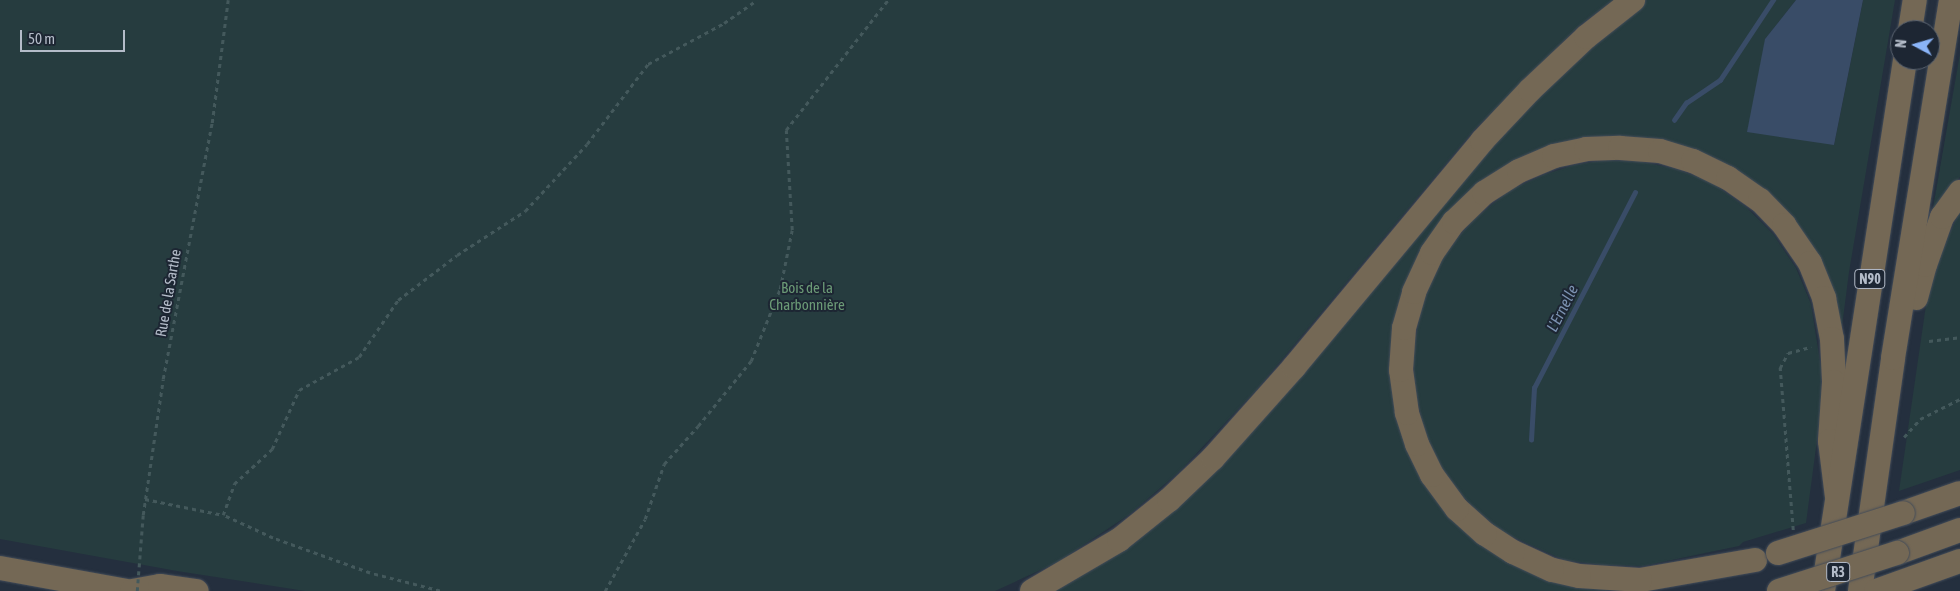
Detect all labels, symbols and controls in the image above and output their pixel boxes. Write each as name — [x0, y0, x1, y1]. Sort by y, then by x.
scale bar — [22, 20, 128, 52]
north arrow — [1890, 20, 1940, 70]
text: 50 m — [28, 30, 55, 47]
text: N — [1893, 39, 1909, 48]
street label: Rue de la Sarthe — [151, 248, 185, 338]
road number: N90 — [1854, 268, 1886, 290]
park label: Bois de la Charbonnière — [769, 278, 845, 313]
water label: L'Ernelle — [1542, 281, 1582, 335]
road number: R3 — [1826, 560, 1850, 584]

